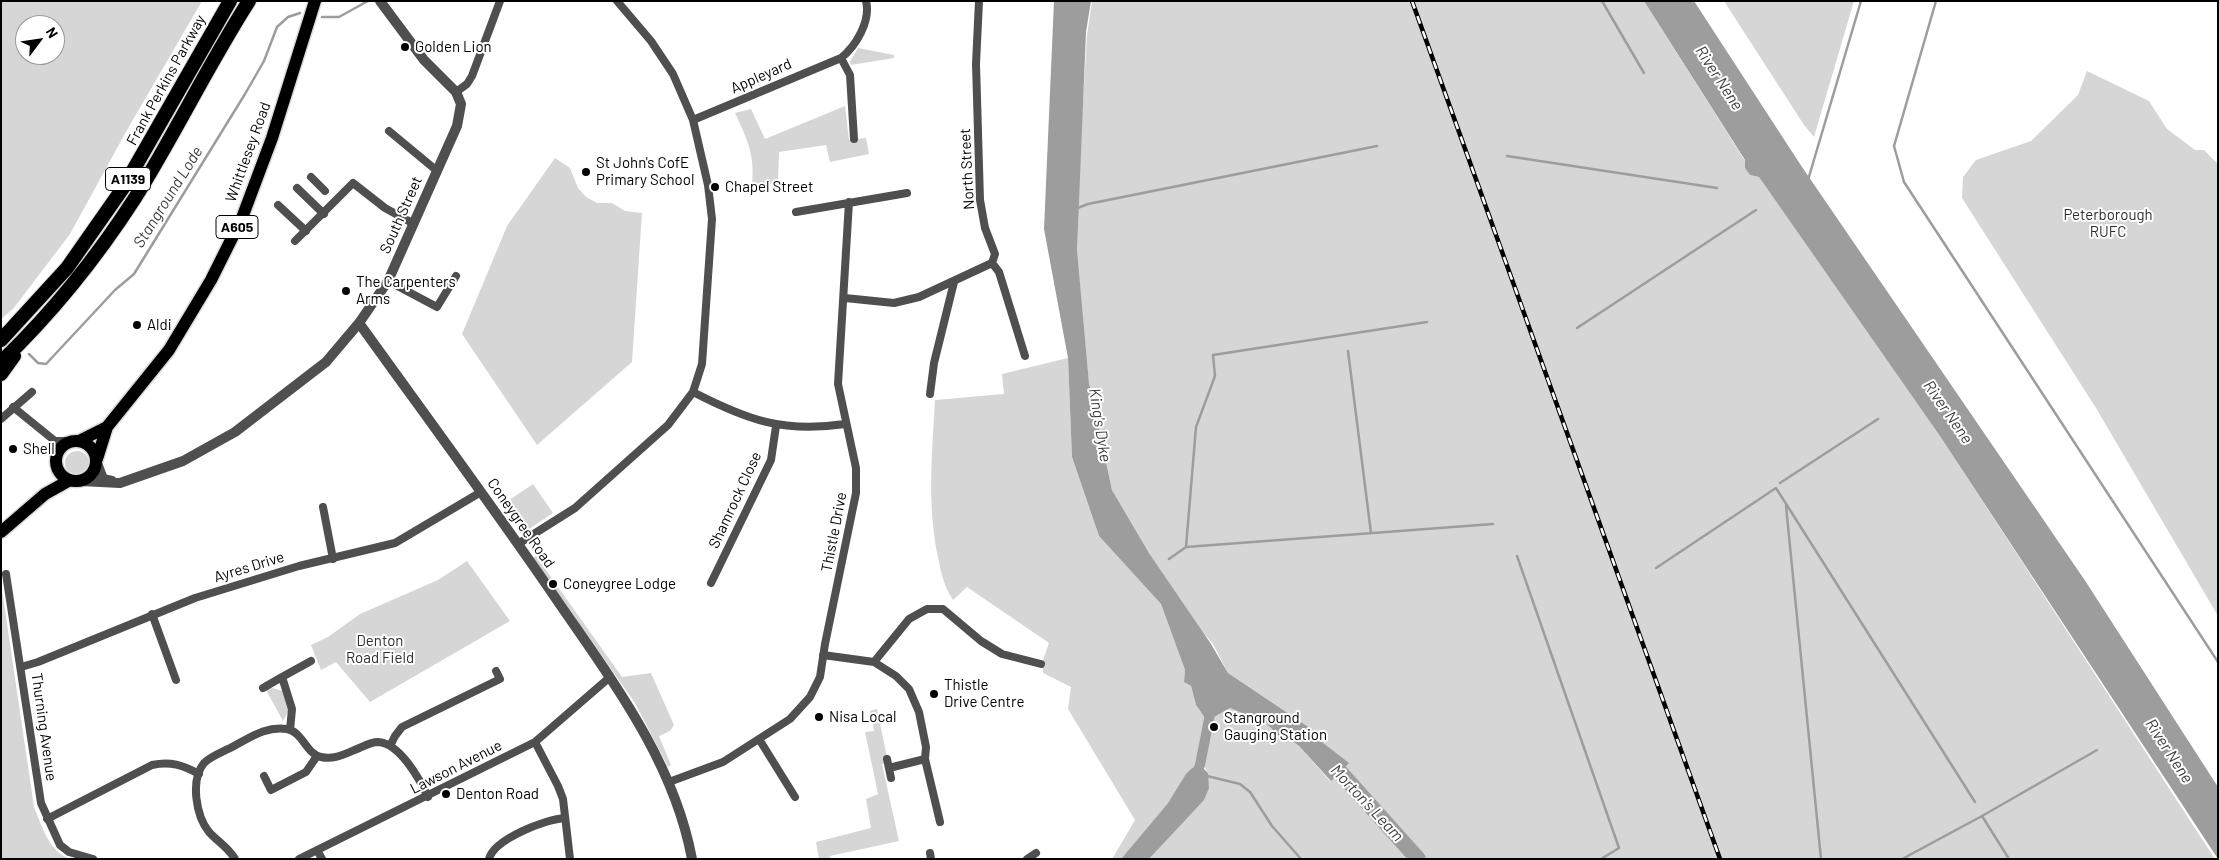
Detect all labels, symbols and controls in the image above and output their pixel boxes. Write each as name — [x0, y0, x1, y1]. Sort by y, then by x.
street label: Frank Perkins Parkway — [123, 12, 209, 148]
north arrow — [15, 15, 65, 65]
text: N — [43, 24, 62, 41]
place label: Golden Lion — [415, 38, 492, 56]
marker: Golden Lion — [399, 41, 411, 53]
water label: River Nene — [1691, 42, 1747, 114]
street label: Appleyard — [728, 55, 794, 97]
street label: Whittlesey Road — [222, 99, 274, 205]
street label: North Street — [956, 128, 978, 210]
water label: Stanground Lode — [129, 143, 207, 251]
place label: St John's CofE Primary School — [596, 154, 694, 189]
marker: St John's CofE Primary School — [580, 166, 592, 178]
road number: A1139 — [106, 168, 150, 190]
street label: South Street — [376, 174, 426, 256]
place label: Chapel Street — [725, 178, 813, 196]
marker: Chapel Street — [709, 181, 721, 193]
park label: Peterborough RUFC — [2063, 206, 2153, 241]
road number: A605 — [216, 216, 258, 238]
place label: The Carpenters Arms — [356, 273, 456, 308]
marker: The Carpenters Arms — [340, 285, 352, 297]
place label: Aldi — [147, 316, 172, 334]
marker: Aldi — [131, 319, 143, 331]
water label: River Nene — [1919, 377, 1977, 447]
water label: King's Dyke — [1085, 387, 1115, 463]
place label: Shell — [23, 440, 55, 458]
marker: Shell — [7, 443, 19, 455]
street label: Shamrock Close — [705, 449, 765, 551]
street label: Coneygree Road — [483, 475, 559, 571]
street label: Thistle Drive — [817, 491, 851, 573]
street label: Ayres Drive — [212, 548, 286, 586]
place label: Coneygree Lodge — [563, 575, 676, 593]
marker: Coneygree Lodge — [547, 578, 559, 590]
park label: Denton Road Field — [346, 632, 414, 667]
street label: Thurning Avenue — [28, 672, 60, 782]
place label: Thistle Drive Centre — [944, 676, 1024, 711]
marker: Thistle Drive Centre — [928, 688, 940, 700]
place label: Nisa Local — [829, 708, 896, 726]
place label: Stanground Gauging Station — [1224, 709, 1327, 744]
marker: Nisa Local — [813, 711, 825, 723]
water label: River Nene — [2141, 715, 2197, 787]
marker: Stanground Gauging Station — [1208, 721, 1220, 733]
street label: Lawson Avenue — [407, 736, 505, 798]
water label: Morton's Leam — [1327, 761, 1407, 845]
place label: Denton Road — [456, 785, 539, 803]
marker: Denton Road — [440, 788, 452, 800]

